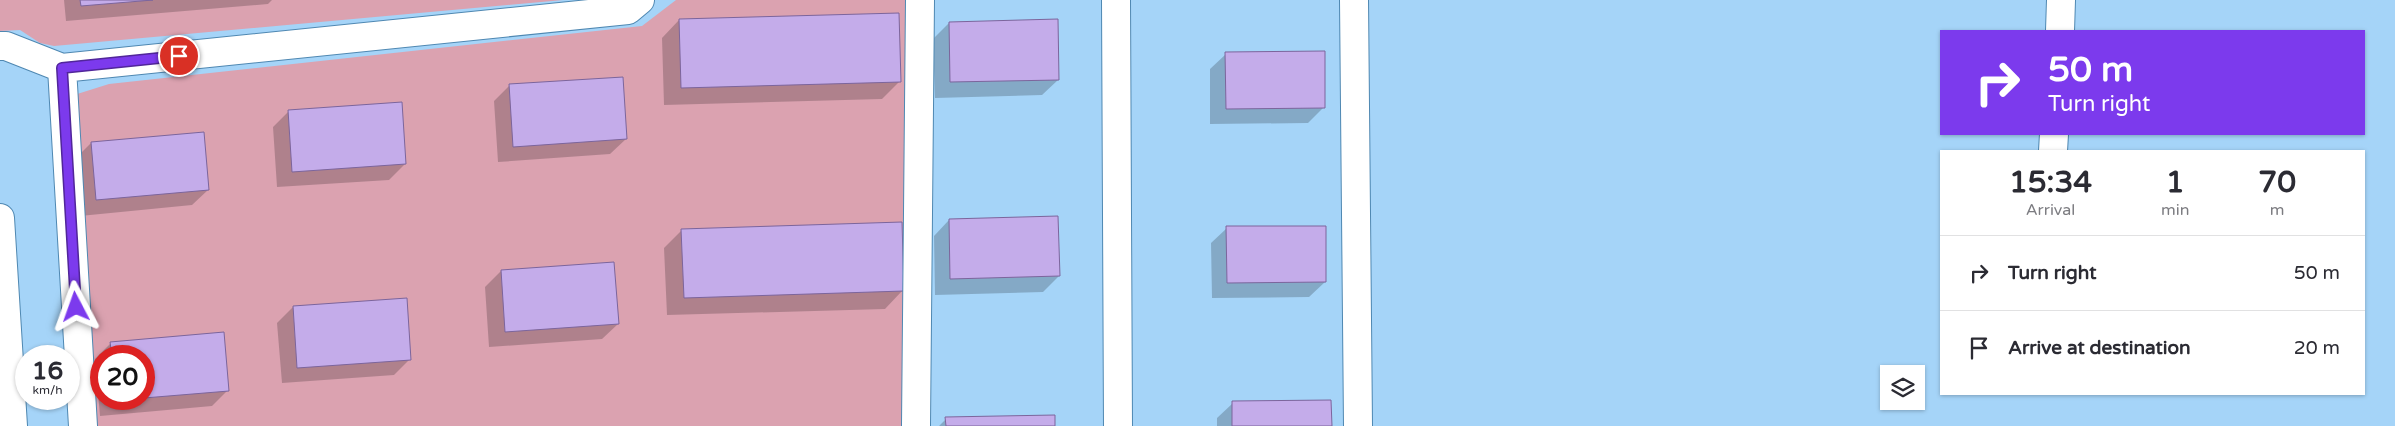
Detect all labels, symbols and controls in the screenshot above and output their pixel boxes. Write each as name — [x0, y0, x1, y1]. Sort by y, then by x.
pin — [158, 35, 200, 77]
icon: arrive — [165, 42, 193, 70]
text: 50 m — [2048, 49, 2133, 91]
icon: right — [1965, 50, 2030, 115]
text: Turn right — [2048, 91, 2150, 117]
text: 15:34 — [2009, 164, 2092, 201]
text: 1 — [2166, 164, 2185, 201]
text: 70 — [2258, 164, 2296, 201]
text: Arrival — [2026, 200, 2075, 220]
text: min — [2161, 200, 2189, 220]
text: m — [2270, 200, 2285, 220]
icon: right — [1965, 259, 1993, 287]
text: Turn right — [2008, 262, 2096, 284]
text: 50 m — [2294, 262, 2340, 284]
position arrow — [49, 280, 101, 332]
icon: arrive — [1965, 334, 1993, 362]
text: Arrive at destination — [2008, 337, 2191, 359]
text: 20 m — [2294, 337, 2340, 359]
speed limit sign: 20 — [90, 345, 155, 410]
text: 16 — [32, 356, 63, 386]
map controls — [1880, 365, 1925, 410]
button: layers — [1880, 365, 1925, 410]
text: km/h — [32, 383, 63, 397]

